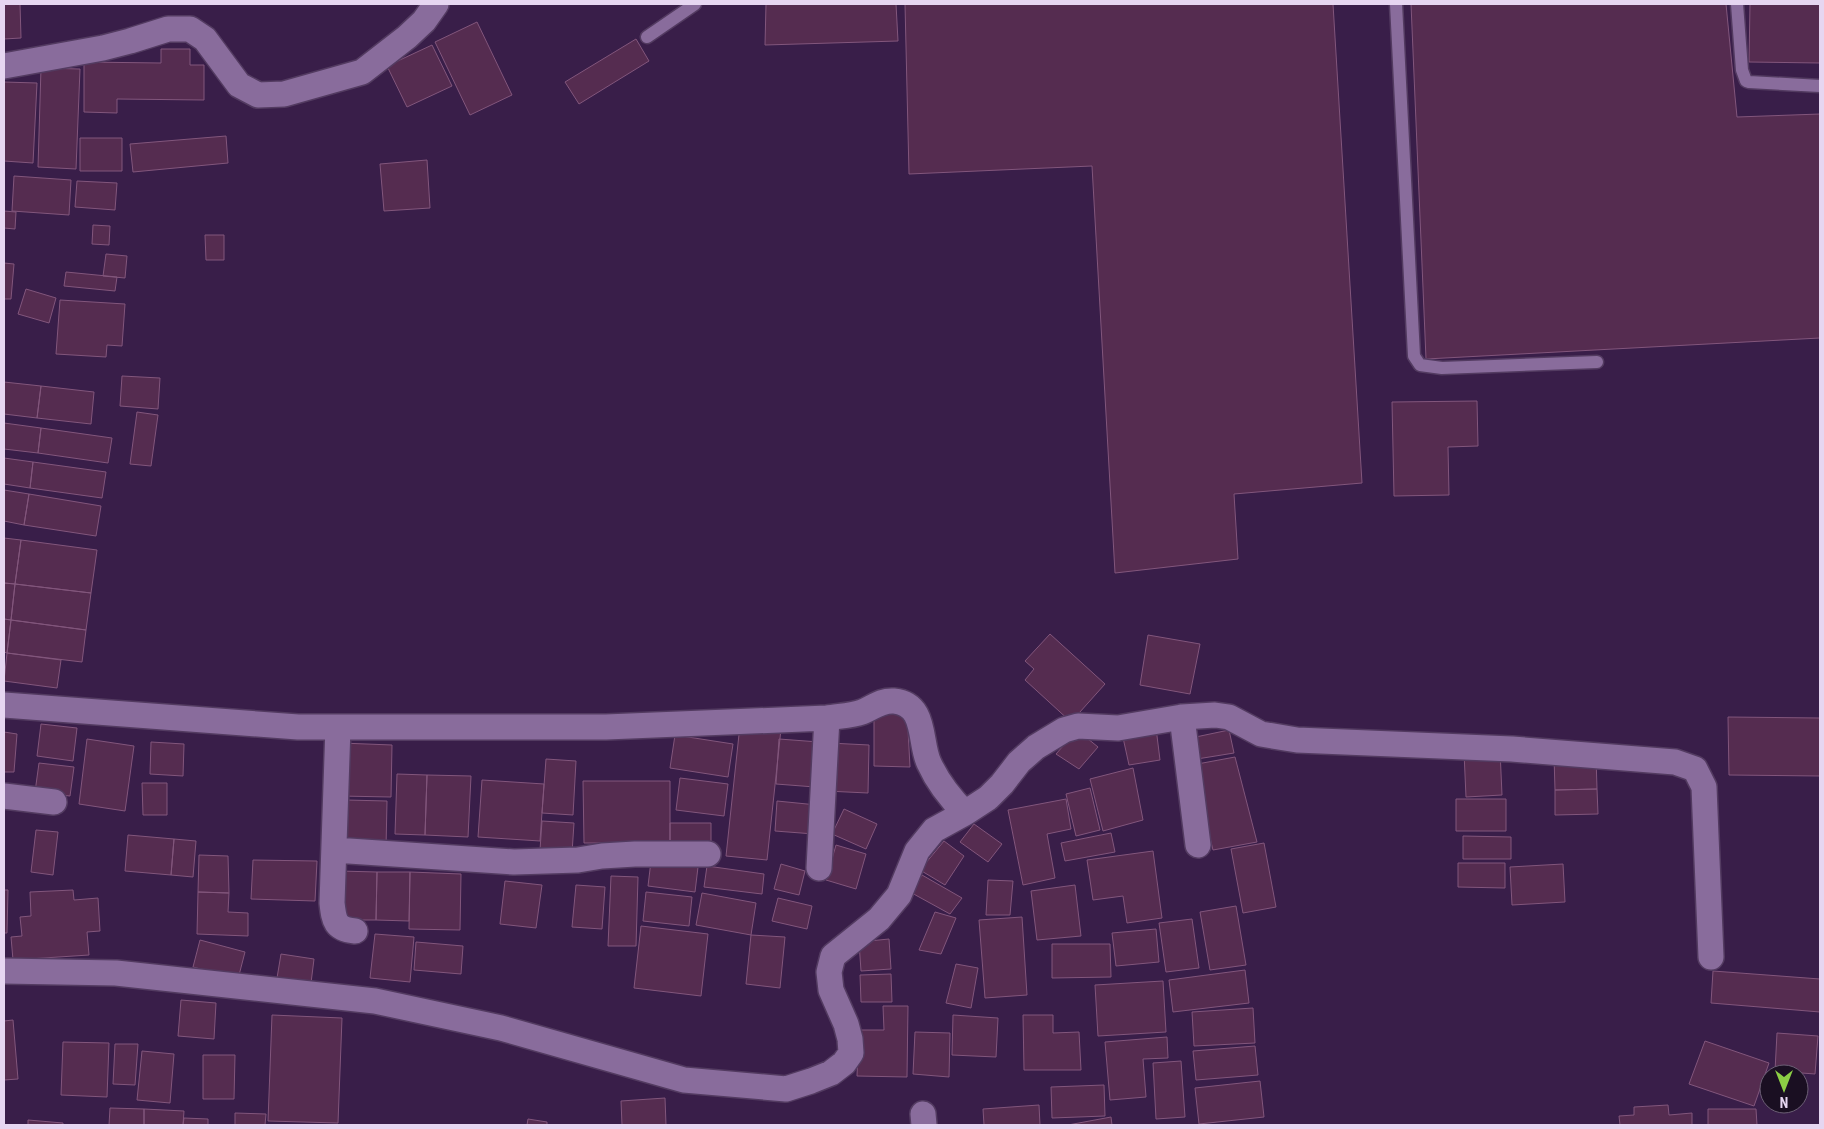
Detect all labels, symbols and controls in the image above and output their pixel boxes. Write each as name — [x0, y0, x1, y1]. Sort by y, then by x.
north arrow — [1759, 1064, 1809, 1114]
text: N — [1780, 1094, 1788, 1110]

